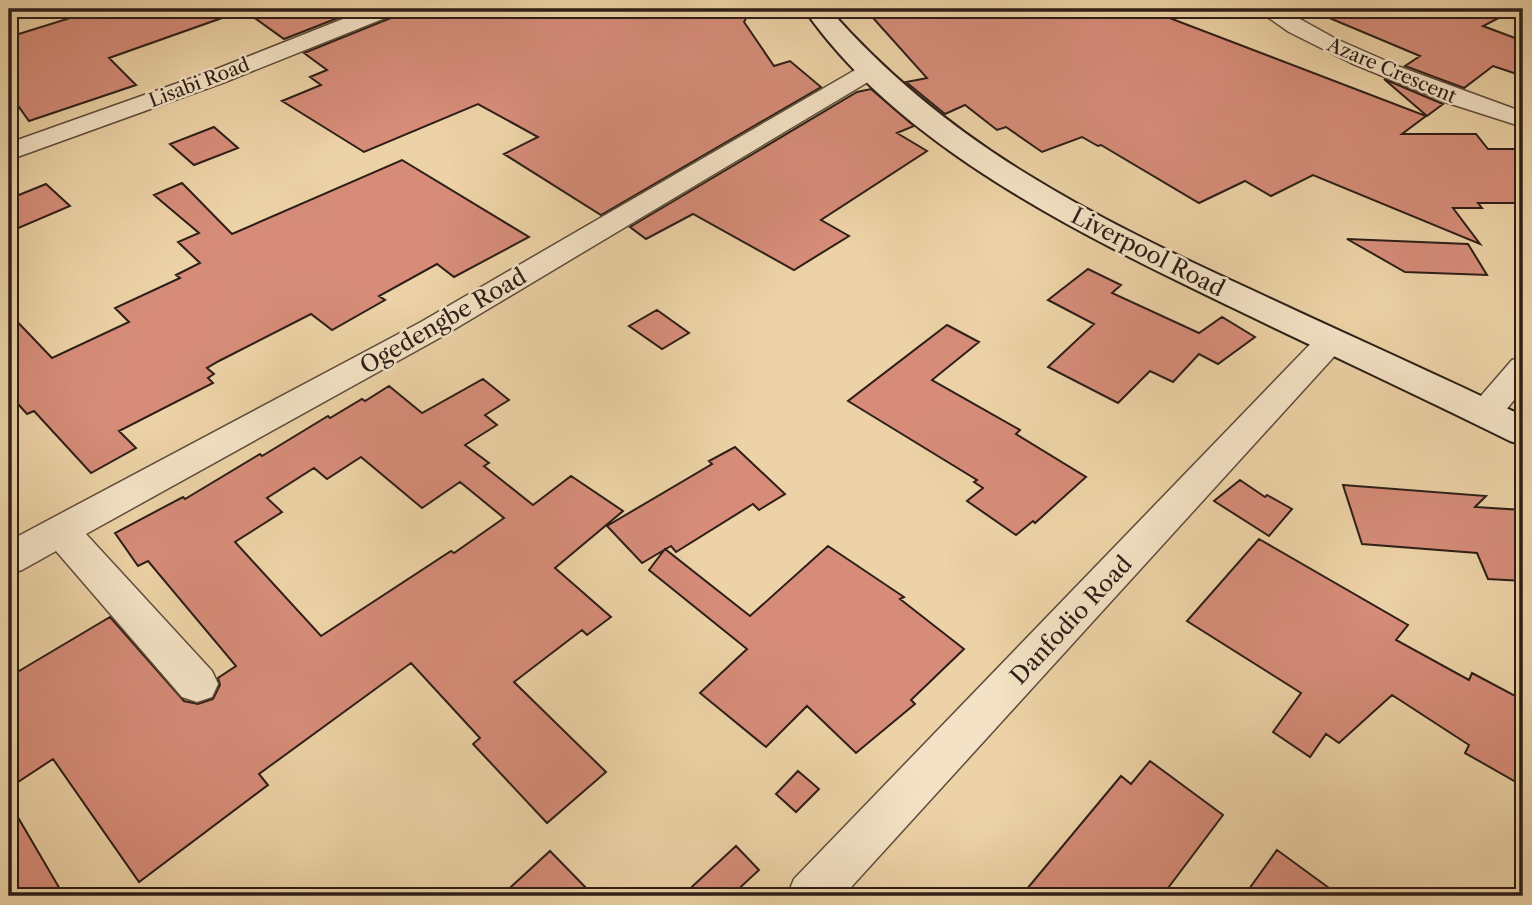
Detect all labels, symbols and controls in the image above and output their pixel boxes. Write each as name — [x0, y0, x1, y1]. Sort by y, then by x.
street label: Azare Crescent — [1323, 33, 1460, 108]
street label: Lisabi Road — [146, 53, 253, 112]
street label: Liverpool Road — [1067, 201, 1229, 303]
street label: Ogedengbe Road — [355, 262, 531, 380]
street label: Danfodio Road — [1004, 550, 1138, 690]

